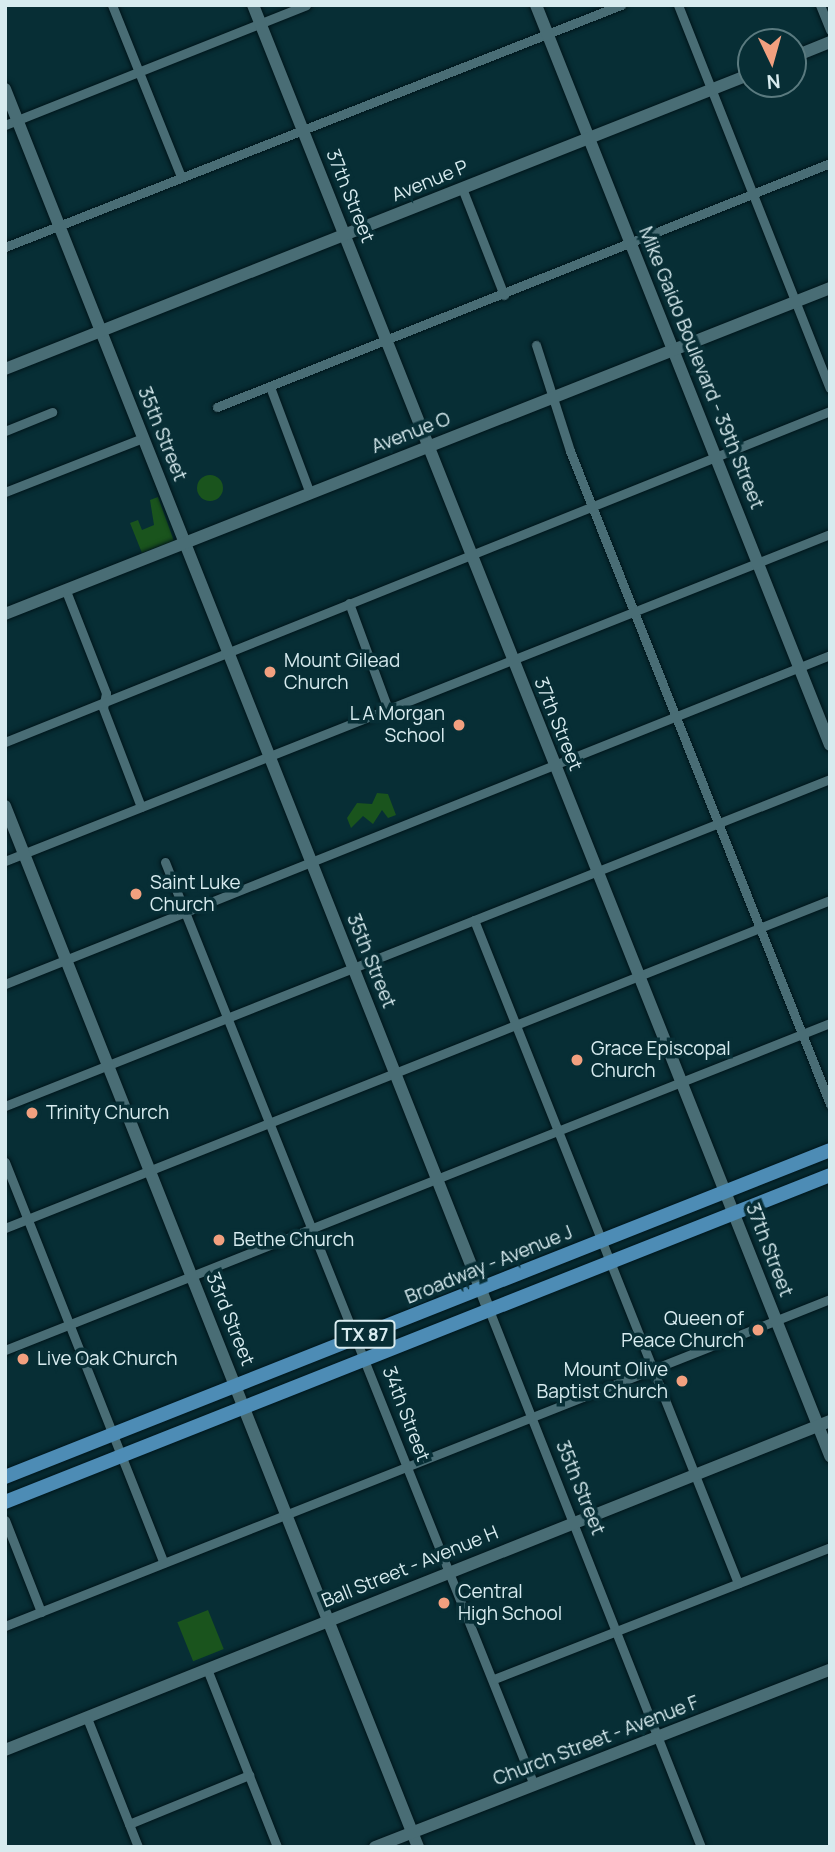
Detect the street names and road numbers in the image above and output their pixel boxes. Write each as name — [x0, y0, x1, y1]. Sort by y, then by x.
street label: 37th Street — [321, 146, 379, 246]
street label: Avenue P — [388, 155, 472, 207]
street label: Mike Gaido Boulevard - 39th Street — [634, 223, 768, 513]
street label: 35th Street — [133, 383, 191, 485]
street label: Avenue O — [368, 408, 454, 458]
street label: 37th Street — [529, 674, 587, 774]
street label: 35th Street — [342, 910, 400, 1012]
street label: 37th Street — [741, 1200, 797, 1300]
street label: Broadway - Avenue J — [402, 1221, 576, 1309]
street label: 33rd Street — [201, 1269, 259, 1369]
road number: TX 87 — [334, 1320, 396, 1349]
street label: 34th Street — [377, 1363, 435, 1465]
street label: 35th Street — [551, 1437, 609, 1539]
street label: Ball Street - Avenue H — [319, 1521, 501, 1613]
street label: Church Street - Avenue F — [490, 1691, 702, 1791]

